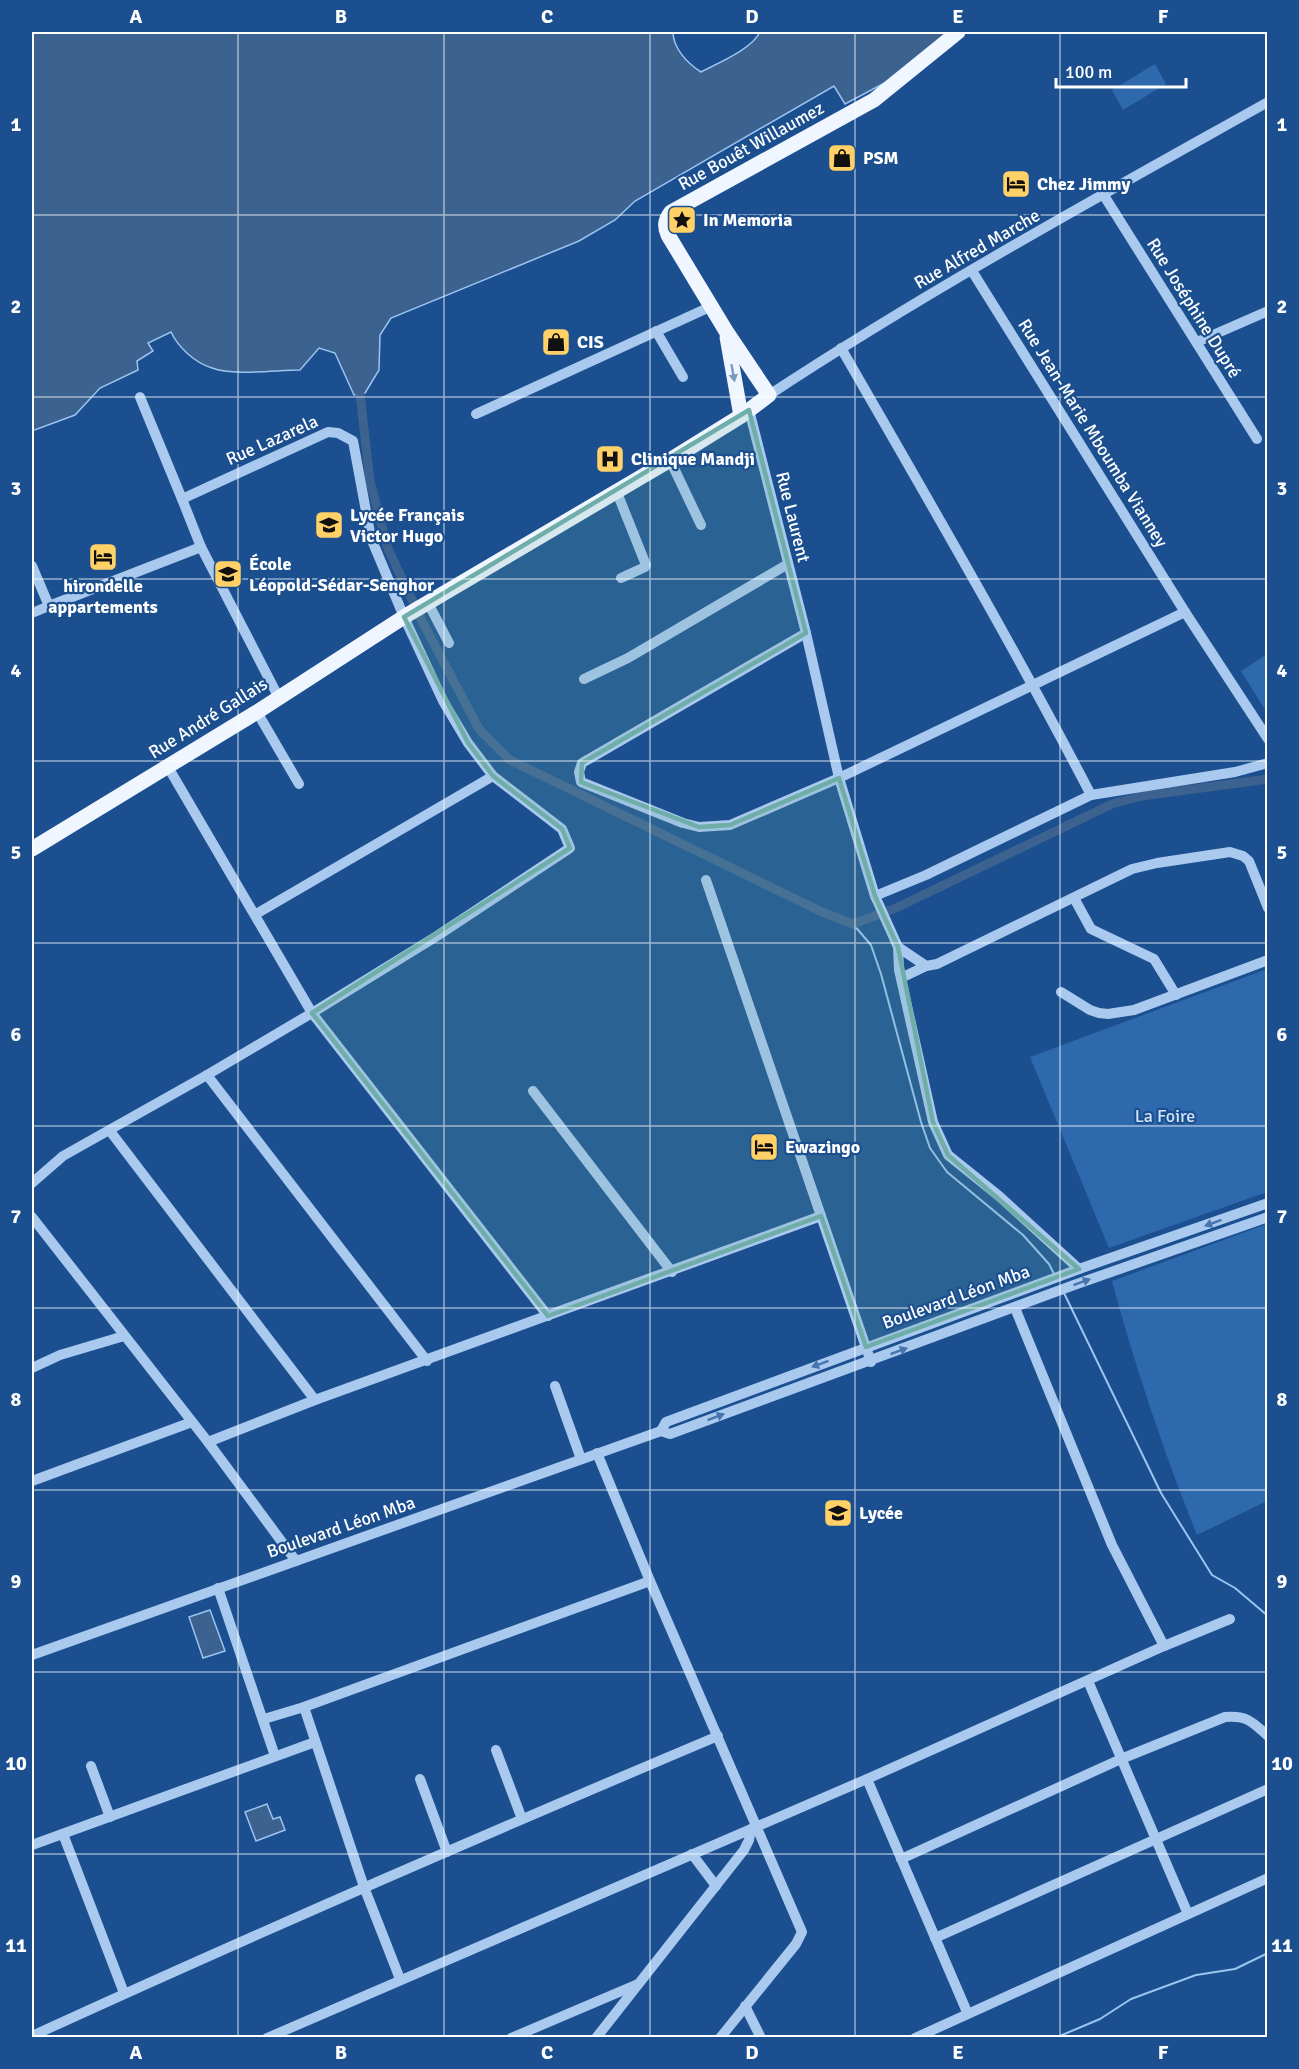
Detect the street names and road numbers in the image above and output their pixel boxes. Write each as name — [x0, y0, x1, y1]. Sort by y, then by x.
street label: Rue Bouêt Willaumez — [674, 97, 828, 195]
street label: Rue Alfred Marche — [910, 204, 1044, 294]
street label: Rue Joséphine Dupré — [1142, 234, 1246, 382]
street label: Rue Jean-Marie Mboumba Vianney — [1013, 315, 1173, 552]
street label: Rue Lazarela — [223, 410, 321, 470]
street label: Rue Laurent — [771, 469, 815, 565]
street label: Rue André Gallais — [145, 673, 272, 763]
street label: Boulevard Léon Mba — [879, 1260, 1033, 1334]
street label: Boulevard Léon Mba — [264, 1491, 418, 1563]

